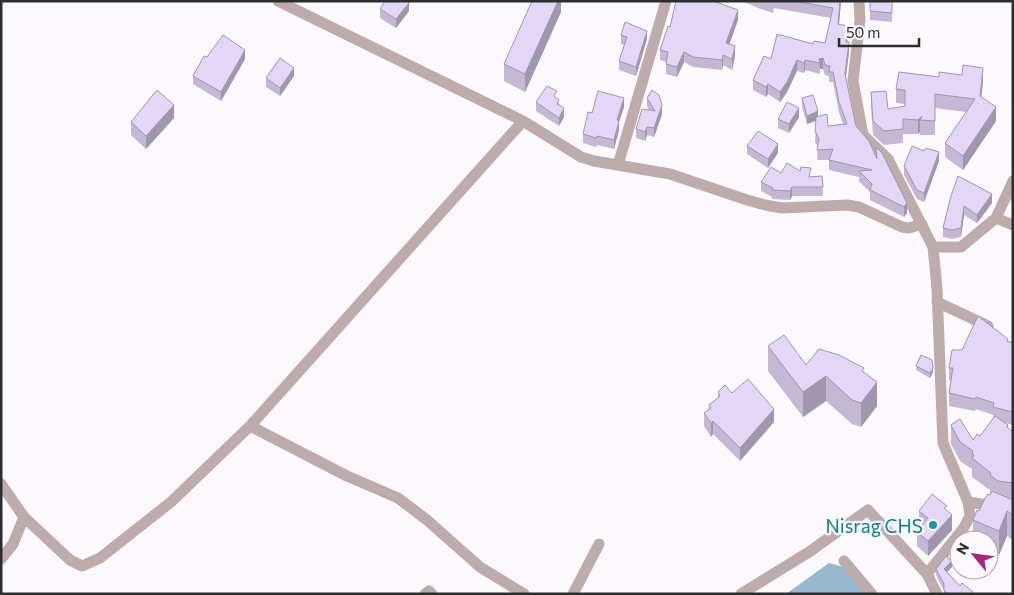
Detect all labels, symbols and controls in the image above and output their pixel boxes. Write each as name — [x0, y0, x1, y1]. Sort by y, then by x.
scale bar — [839, 15, 919, 47]
text: 50 m — [846, 23, 880, 41]
place label: Nisrag CHS — [825, 514, 923, 537]
marker: Nisrag CHS — [927, 519, 939, 531]
north arrow — [949, 530, 999, 580]
text: N — [952, 540, 972, 557]

